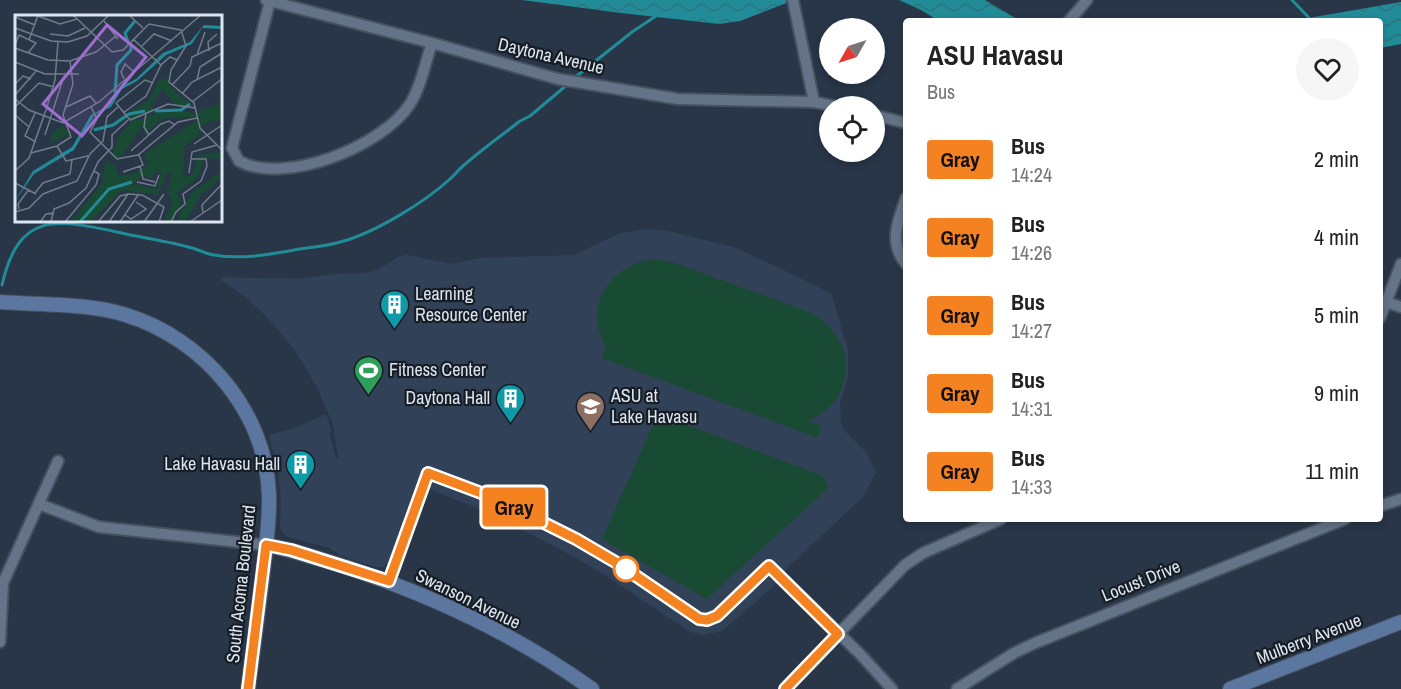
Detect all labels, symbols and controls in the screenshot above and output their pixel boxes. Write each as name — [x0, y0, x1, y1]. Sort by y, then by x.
inset map — [15, 15, 222, 222]
north arrow — [819, 18, 885, 84]
map controls — [819, 18, 885, 162]
street label: Daytona Avenue — [496, 31, 607, 80]
text: ASU Havasu — [927, 36, 1064, 74]
button: heart — [1296, 38, 1359, 101]
text: Bus — [927, 78, 955, 105]
button: locate — [819, 96, 885, 162]
text: Bus — [1011, 131, 1045, 161]
text: 2 min — [1314, 144, 1359, 174]
text: Gray — [940, 145, 980, 174]
text: 14:24 — [1011, 161, 1052, 188]
text: Bus — [1011, 209, 1045, 239]
text: 4 min — [1314, 222, 1359, 252]
text: Gray — [940, 223, 980, 252]
text: 14:26 — [1011, 239, 1052, 266]
place label: Learning Resource Center — [415, 281, 527, 327]
text: Bus — [1011, 287, 1045, 317]
building icon: Learning Resource Center — [378, 288, 410, 330]
text: 5 min — [1314, 300, 1359, 330]
text: Gray — [940, 301, 980, 330]
text: 14:27 — [1011, 317, 1052, 344]
sports icon: Fitness Center — [352, 354, 384, 396]
place label: Fitness Center — [389, 357, 486, 382]
text: Bus — [1011, 365, 1045, 395]
text: 9 min — [1314, 378, 1359, 408]
text: Gray — [940, 379, 980, 408]
building icon: Daytona Hall — [495, 382, 527, 424]
place label: ASU at Lake Havasu — [610, 383, 697, 429]
place label: Daytona Hall — [406, 385, 490, 410]
school or university icon: ASU at Lake Havasu — [574, 390, 606, 432]
text: 14:31 — [1011, 395, 1052, 422]
text: Bus — [1011, 443, 1045, 473]
building icon: Lake Havasu Hall — [285, 448, 317, 490]
place label: Lake Havasu Hall — [164, 451, 280, 476]
text: 11 min — [1305, 456, 1359, 486]
text: Gray — [940, 457, 980, 486]
text: 14:33 — [1011, 473, 1052, 500]
line badge: Gray — [472, 488, 556, 526]
text: Gray — [494, 493, 534, 522]
street label: South Acoma Boulevard — [220, 504, 261, 664]
street label: Locust Drive — [1098, 553, 1184, 608]
unlabelled marker — [613, 556, 639, 582]
street label: Swanson Avenue — [412, 562, 525, 635]
street label: Mulberry Avenue — [1253, 607, 1365, 670]

